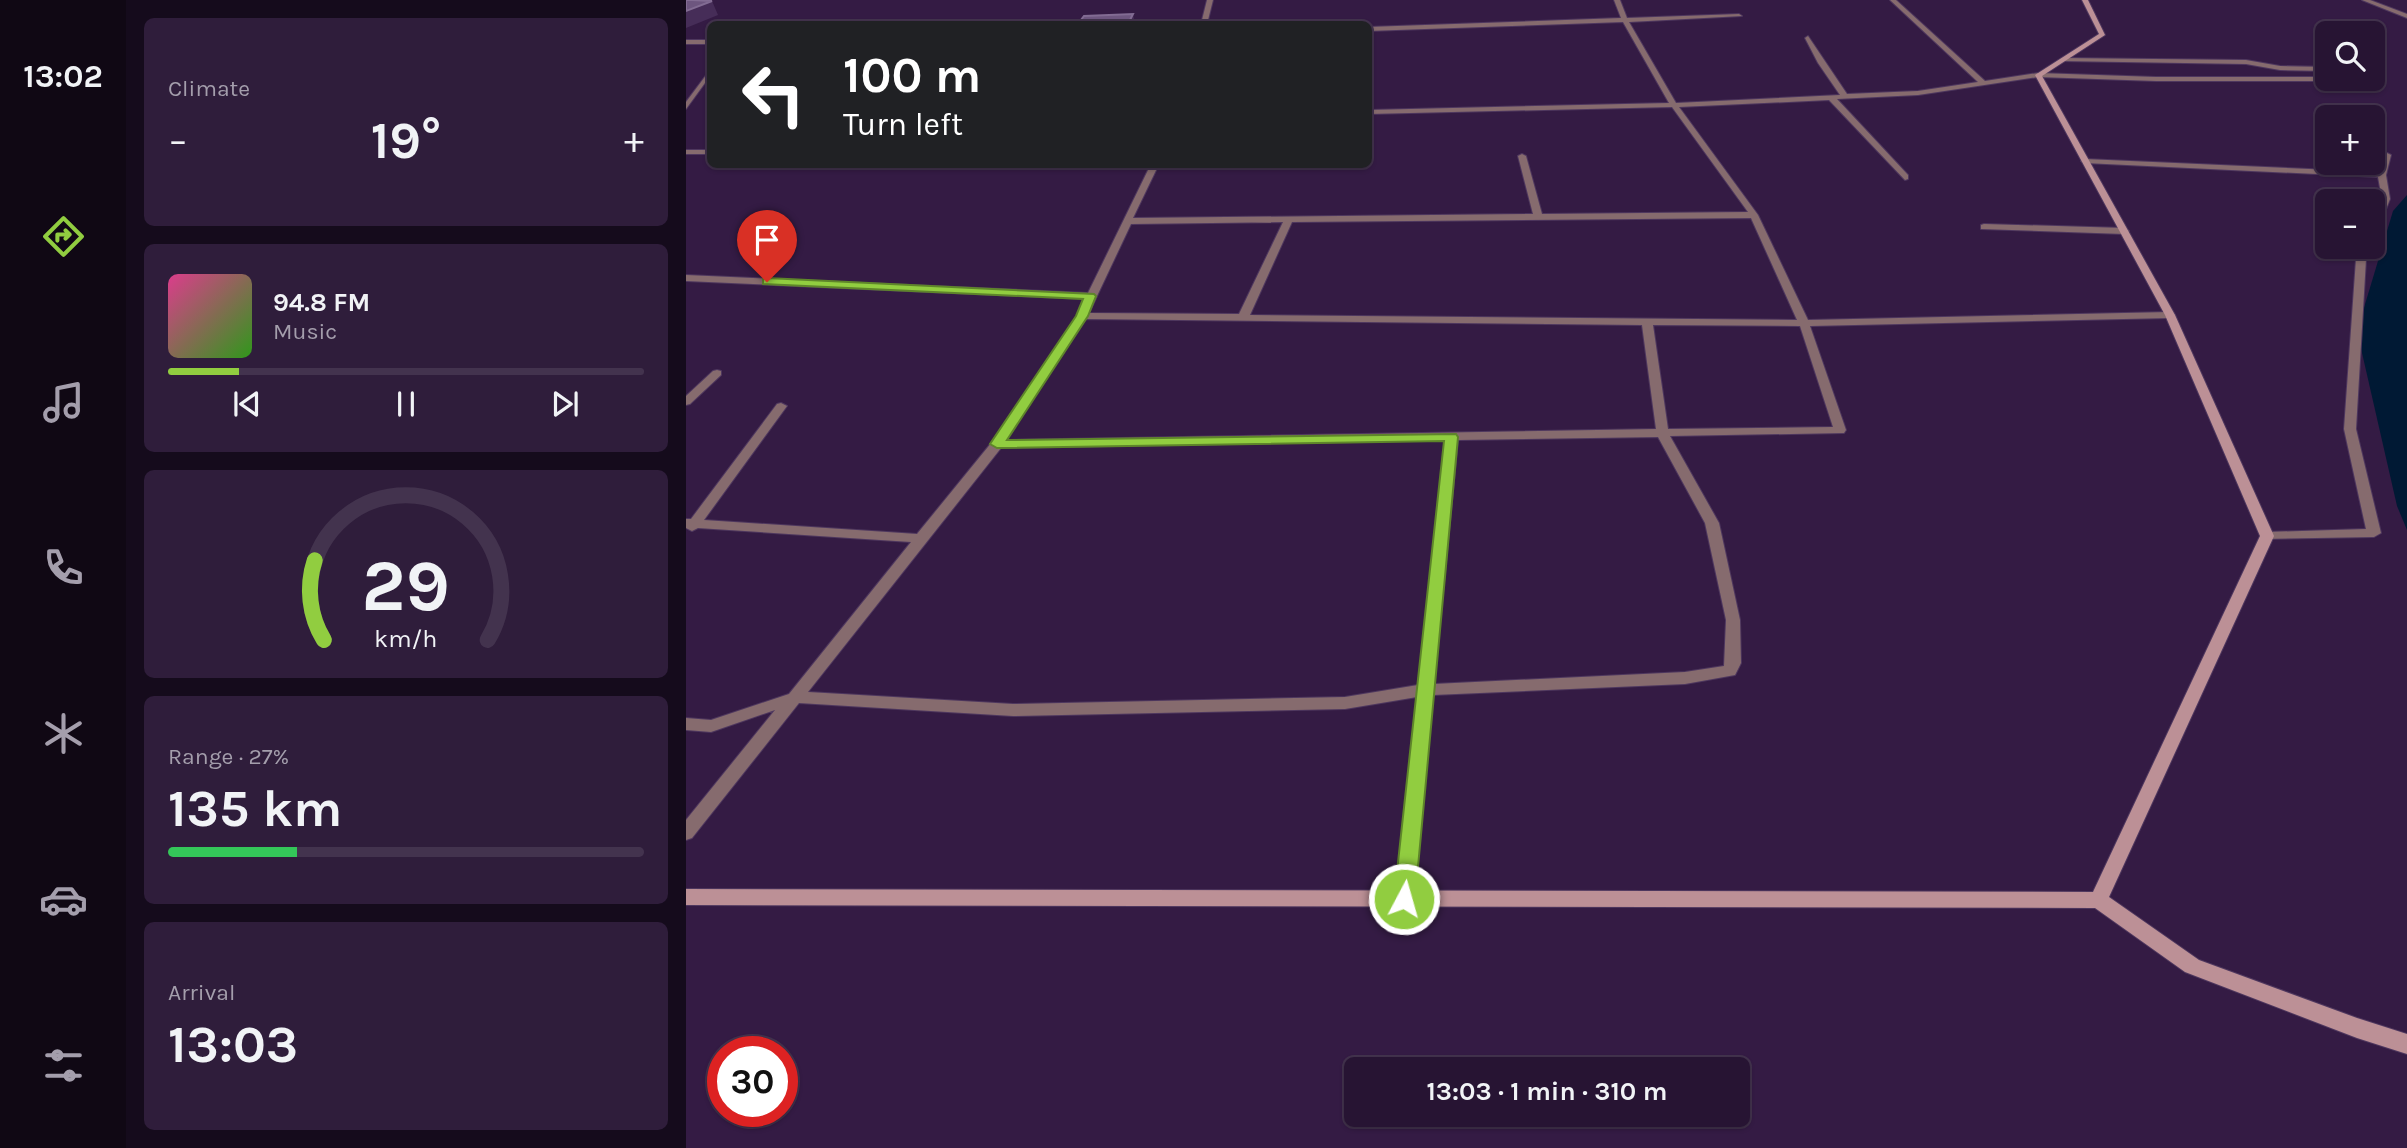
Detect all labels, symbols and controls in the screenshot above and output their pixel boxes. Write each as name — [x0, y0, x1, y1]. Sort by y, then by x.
map controls — [2315, 21, 2385, 259]
button: search — [2315, 21, 2385, 91]
text: 100 m — [843, 47, 981, 104]
icon: left — [728, 49, 819, 140]
text: 13:02 — [23, 58, 103, 95]
text: Climate — [168, 75, 250, 102]
button: + — [2315, 105, 2385, 175]
text: Turn left — [843, 106, 963, 143]
text: 19° — [371, 110, 441, 171]
text: − — [168, 118, 188, 163]
text: + — [624, 118, 644, 163]
button: − — [2315, 189, 2385, 259]
pin — [737, 210, 797, 282]
icon: directions — [39, 212, 88, 261]
icon: arrive — [748, 221, 786, 259]
text: 94.8 FM — [273, 287, 370, 318]
text: Music — [273, 318, 337, 345]
icon: music — [39, 378, 88, 427]
icon: previous — [228, 385, 266, 423]
icon: pause — [387, 385, 425, 423]
icon: next — [546, 385, 584, 423]
icon: phone — [39, 543, 88, 592]
text: 29 — [362, 543, 450, 628]
text: km/h — [374, 624, 438, 653]
icon: climate — [39, 709, 88, 758]
text: Range · 27% — [168, 743, 289, 770]
text: 135 km — [168, 778, 342, 839]
position arrow — [1367, 862, 1441, 936]
icon: car — [39, 875, 88, 924]
text: Arrival — [168, 979, 235, 1006]
text: 13:03 — [168, 1014, 298, 1075]
speed limit sign: 30 — [707, 1036, 798, 1127]
icon: filters — [39, 1041, 88, 1090]
text: 13:03 · 1 min · 310 m — [1427, 1076, 1667, 1107]

